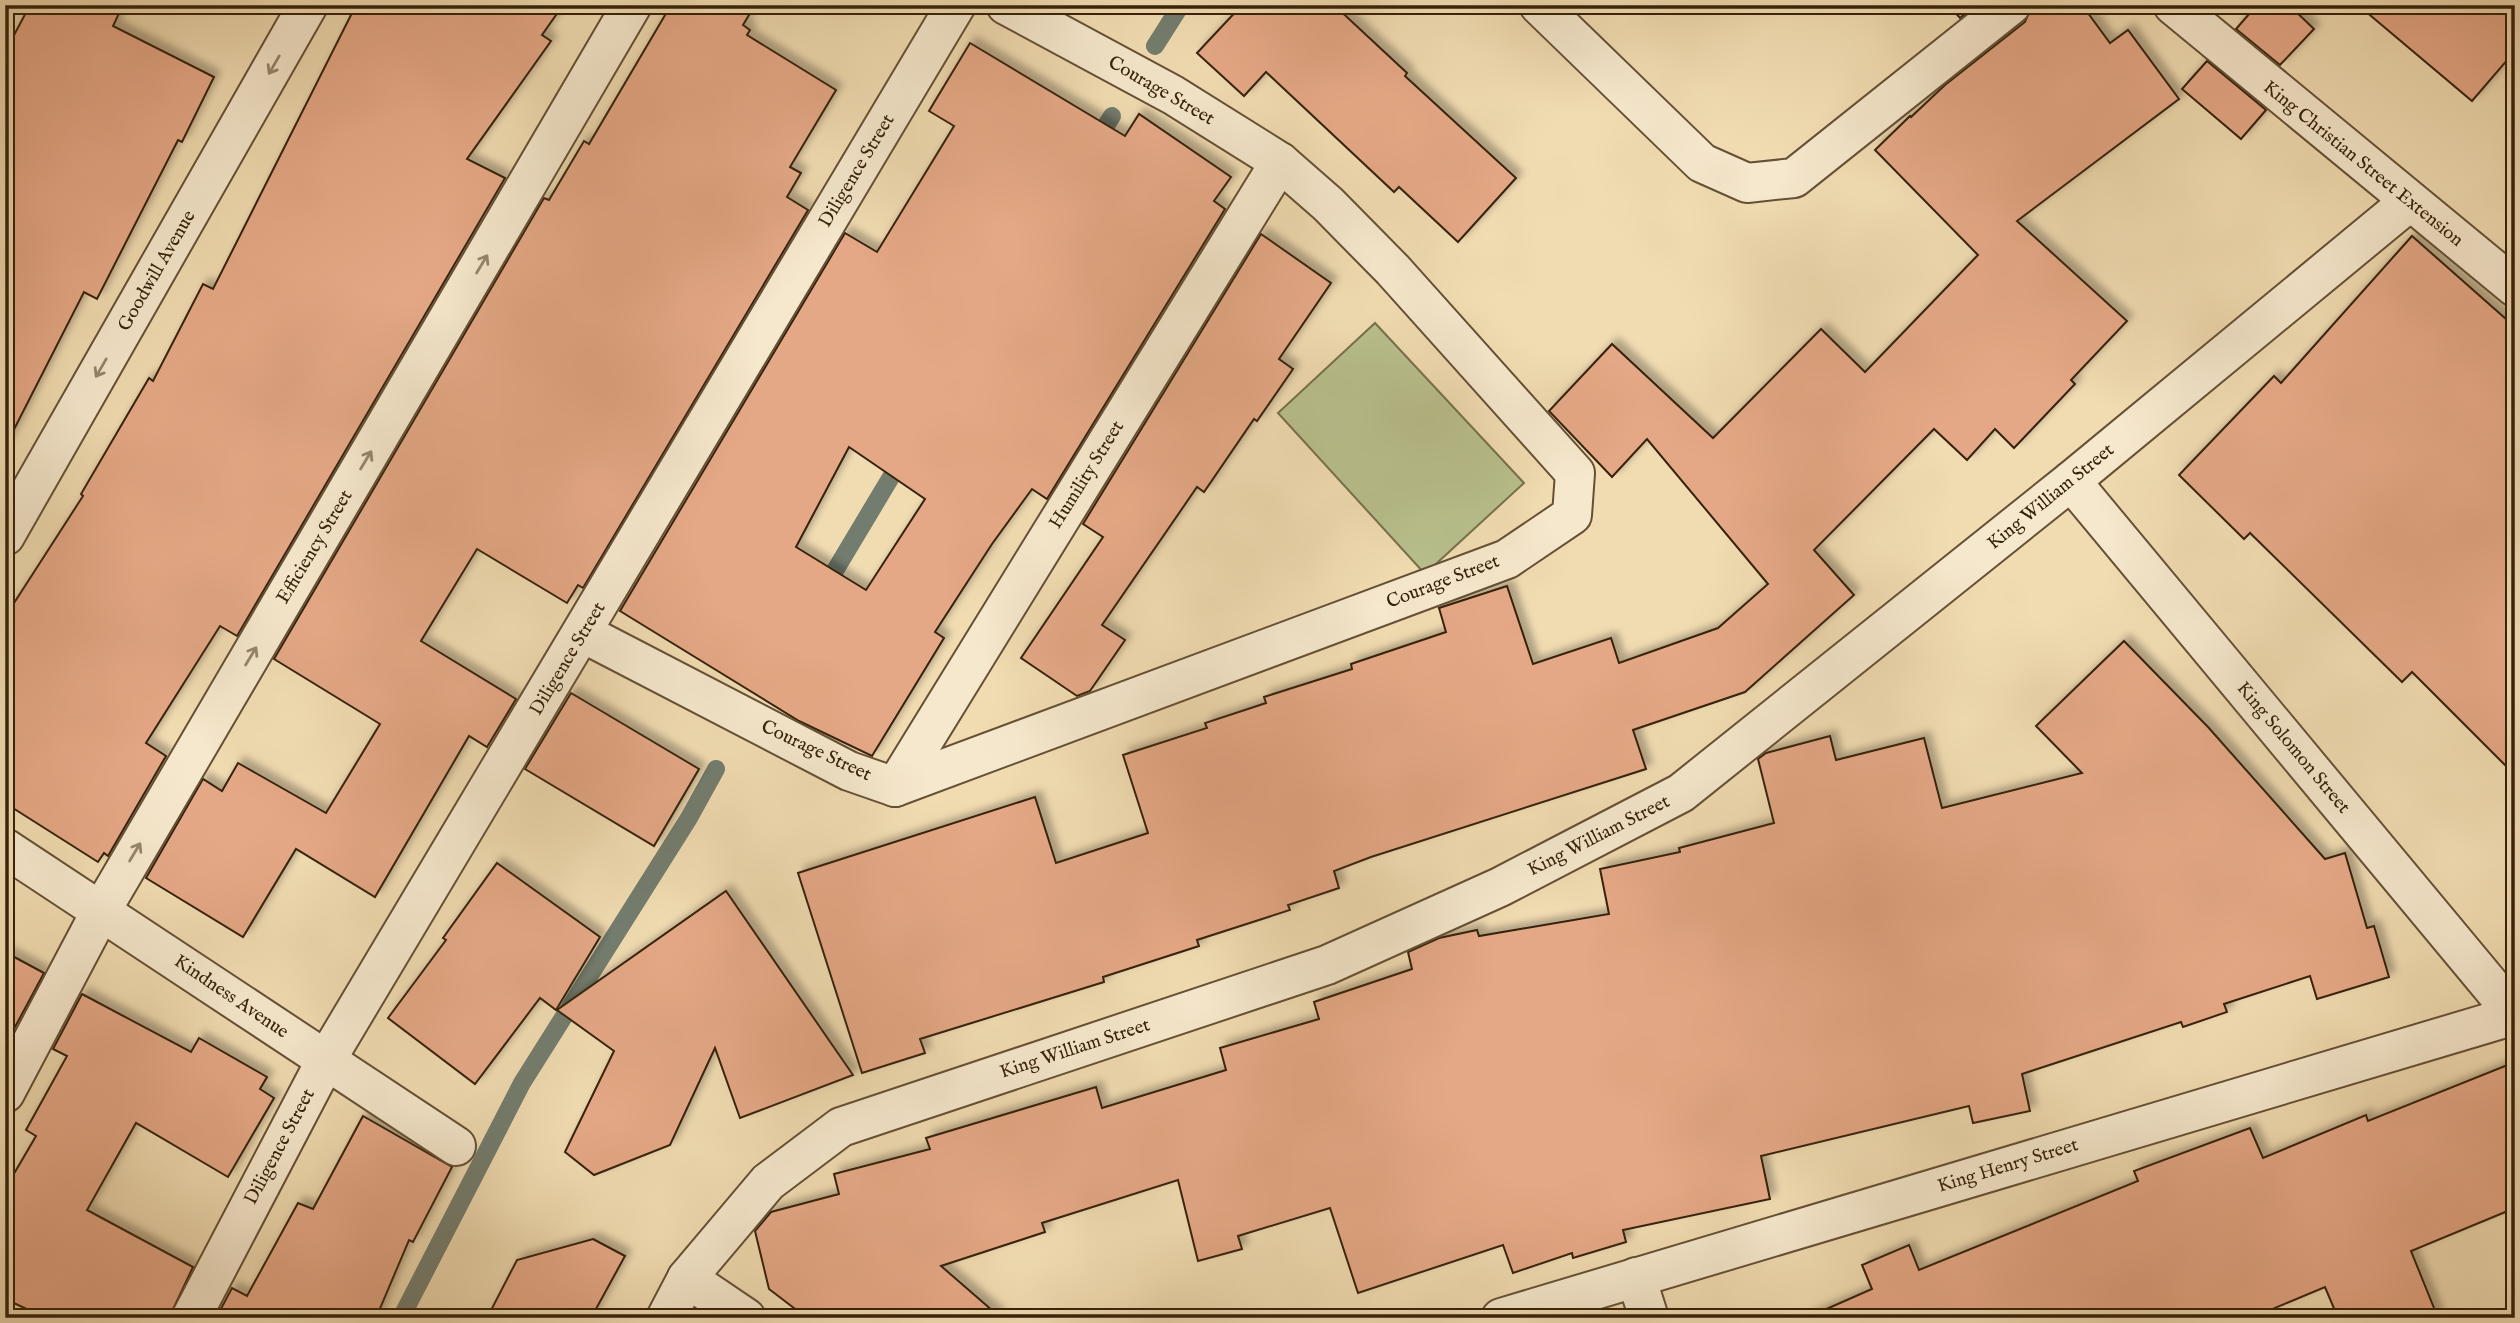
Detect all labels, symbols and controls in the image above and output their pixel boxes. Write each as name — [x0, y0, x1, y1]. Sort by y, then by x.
street label: Courage Street — [1103, 51, 1219, 131]
one-way arrow — [267, 54, 281, 74]
street label: King Christian Street Extension — [2258, 76, 2468, 252]
street label: Diligence Street — [814, 110, 900, 232]
street label: Goodwill Avenue — [113, 206, 201, 336]
one-way arrow — [475, 255, 489, 275]
one-way arrow — [94, 358, 108, 378]
street label: Humility Street — [1044, 416, 1130, 534]
street label: King William Street — [1983, 438, 2120, 556]
one-way arrow — [360, 451, 374, 471]
street label: Efficiency Street — [272, 485, 359, 608]
street label: Courage Street — [1383, 549, 1503, 615]
street label: Diligence Street — [525, 598, 611, 720]
one-way arrow — [244, 647, 258, 667]
street label: King Solomon Street — [2231, 677, 2355, 819]
street label: Courage Street — [757, 715, 876, 787]
street label: King William Street — [1524, 790, 1675, 882]
one-way arrow — [128, 843, 142, 863]
street label: Kindness Avenue — [169, 950, 293, 1044]
street label: King William Street — [997, 1013, 1153, 1085]
street label: Diligence Street — [239, 1084, 321, 1209]
street label: King Henry Street — [1935, 1133, 2082, 1199]

